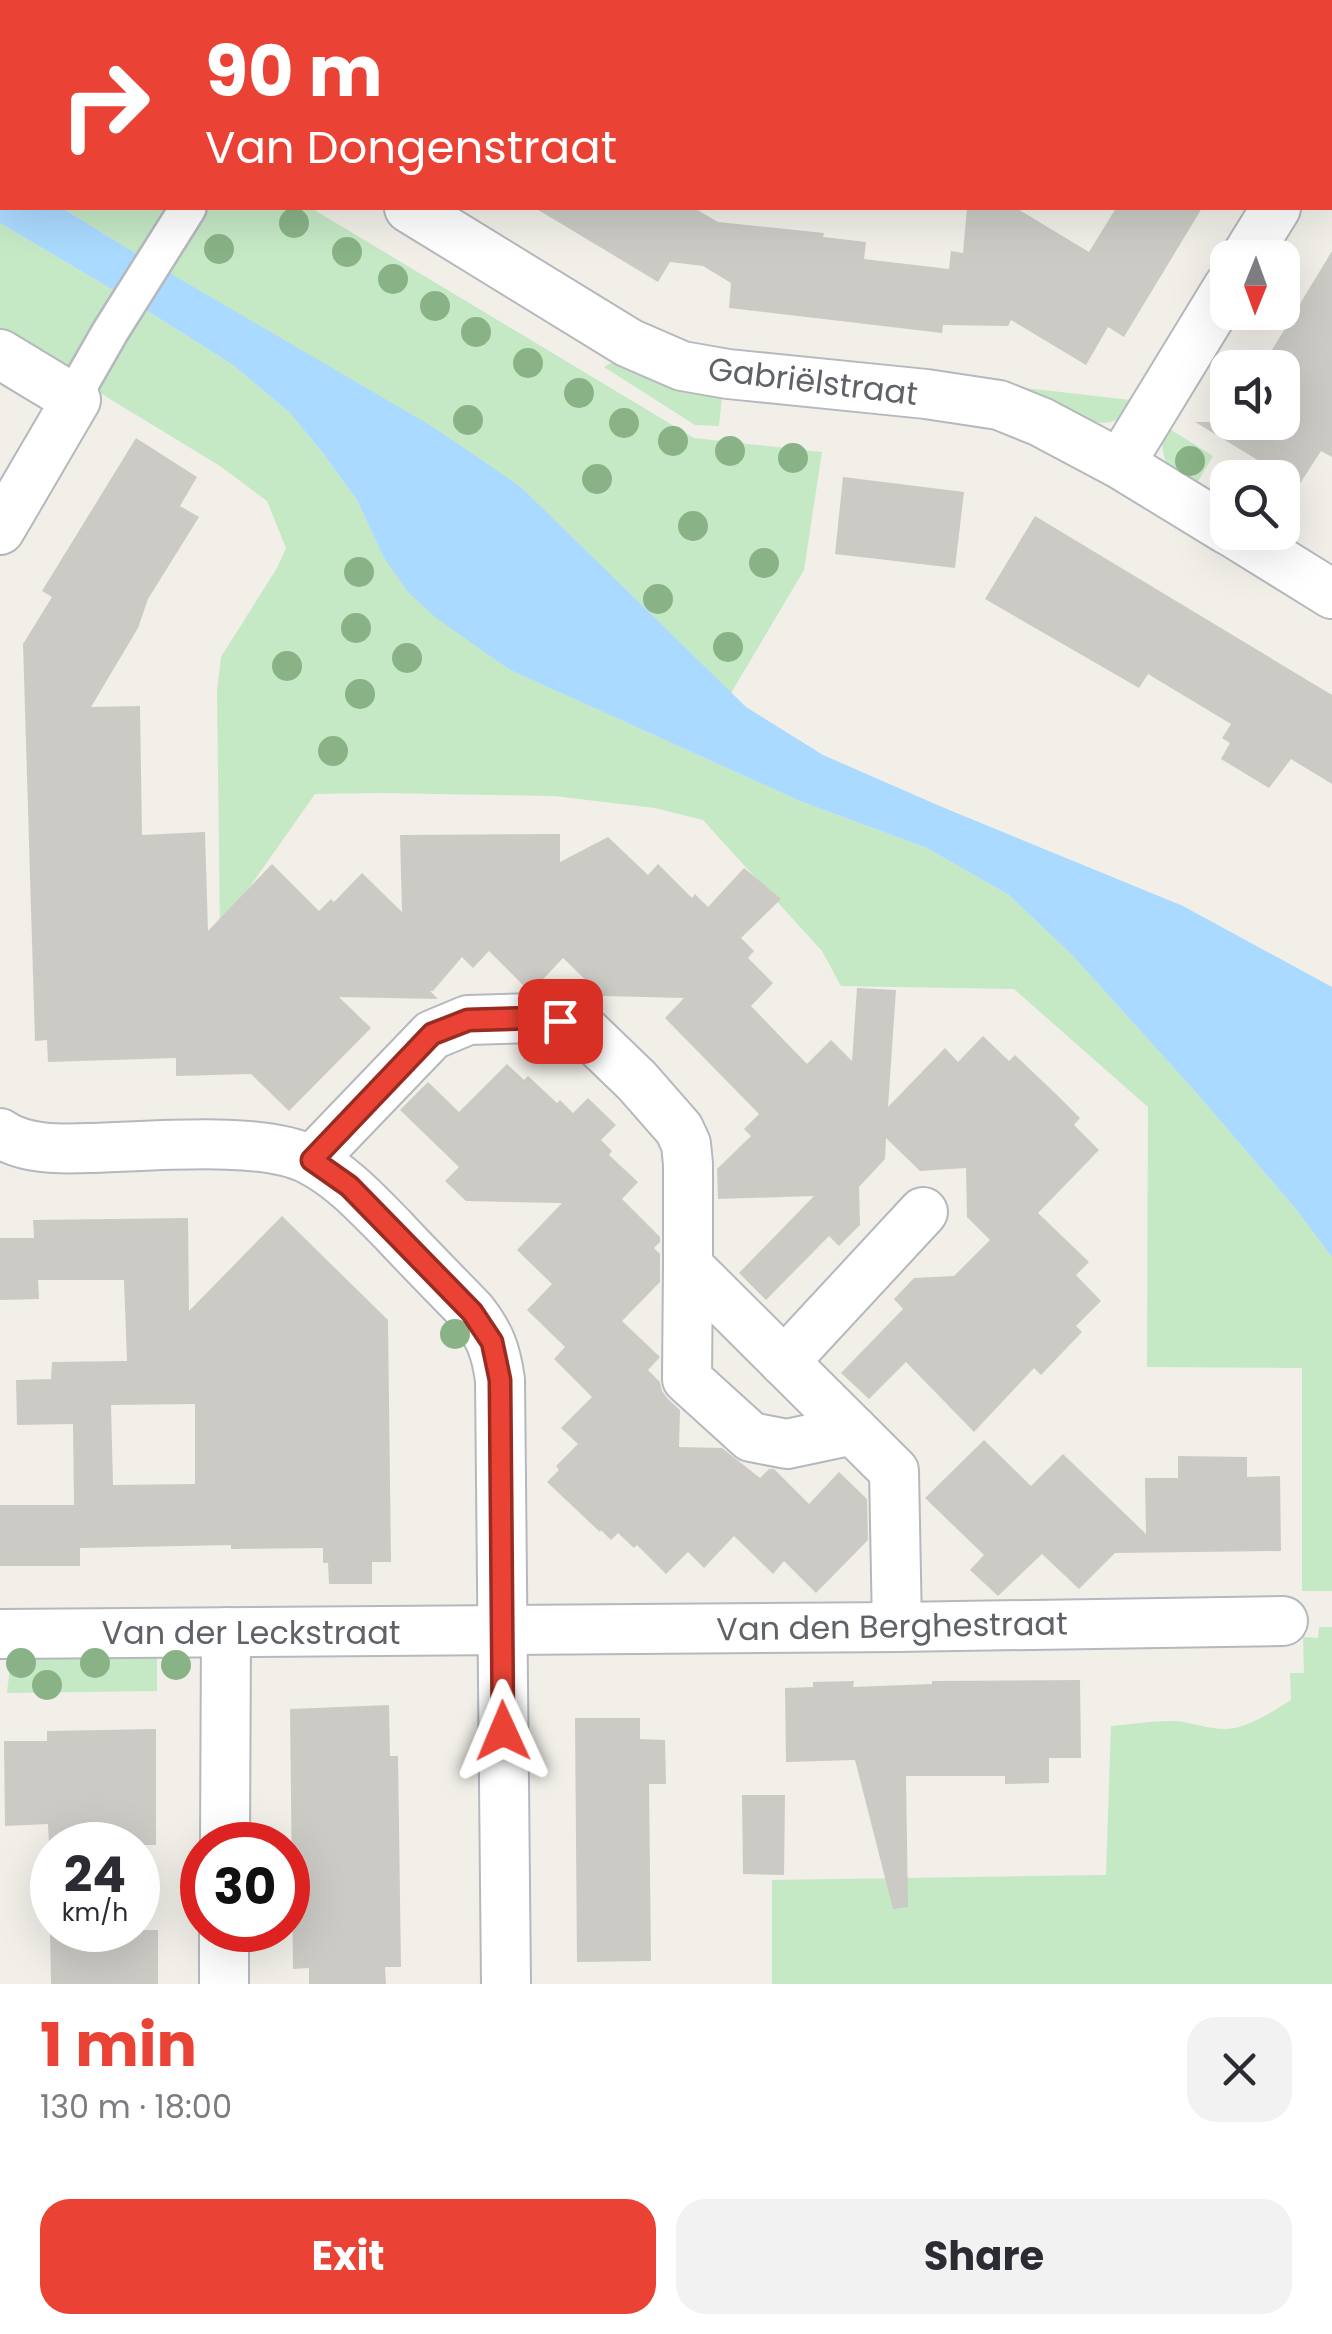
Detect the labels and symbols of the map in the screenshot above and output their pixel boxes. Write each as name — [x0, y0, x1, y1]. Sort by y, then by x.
north arrow — [1210, 240, 1300, 330]
street label: Gabriëlstraat — [706, 346, 920, 416]
pin — [518, 979, 603, 1064]
street label: Van den Berghestraat — [716, 1600, 1068, 1652]
street label: Van der Leckstraat — [101, 1610, 401, 1655]
position arrow — [451, 1679, 555, 1783]
speed limit sign: 30 — [180, 1822, 310, 1952]

